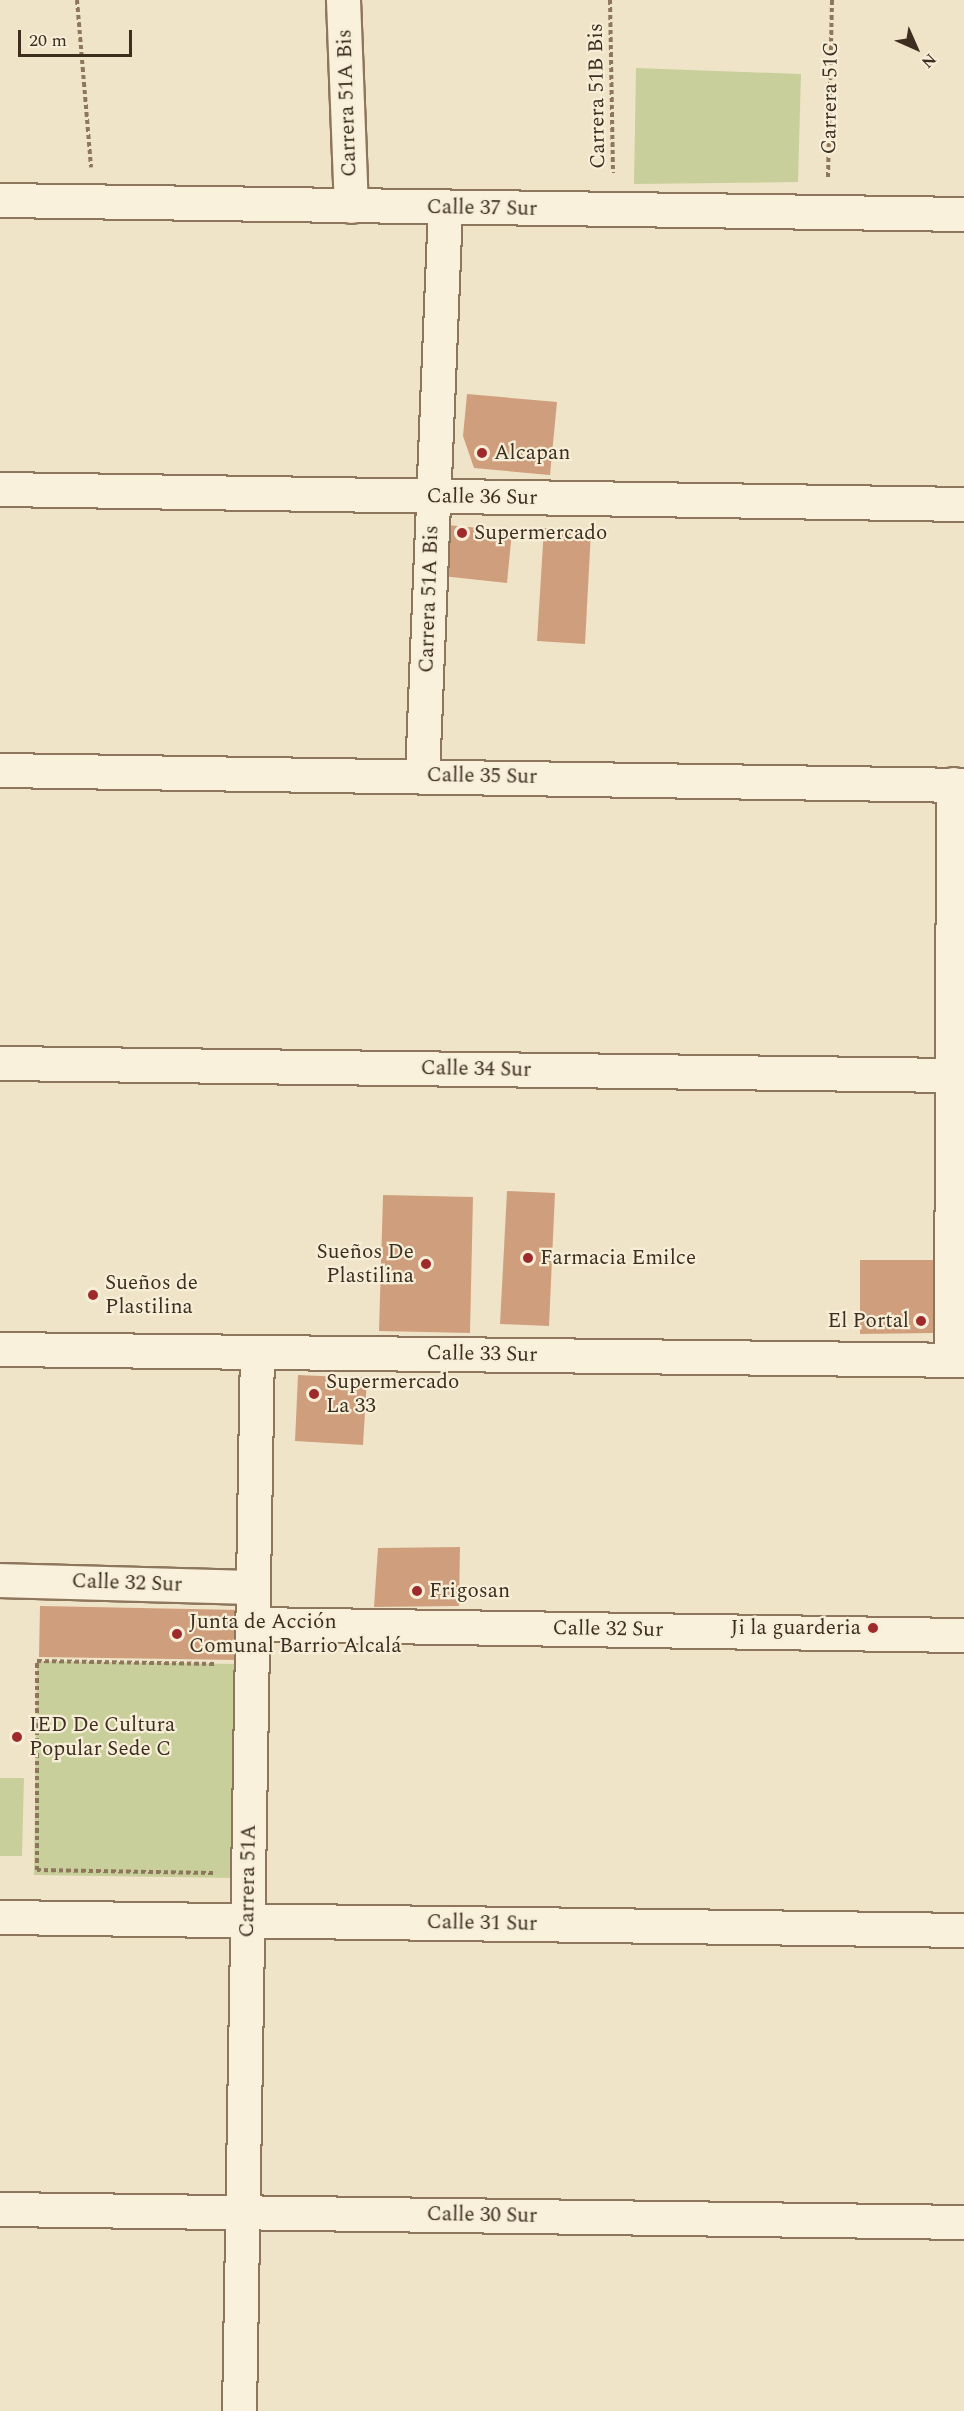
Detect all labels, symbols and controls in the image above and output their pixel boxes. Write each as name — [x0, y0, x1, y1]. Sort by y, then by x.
scale bar — [21, 18, 135, 56]
north arrow — [886, 18, 946, 78]
street label: Carrera 51B Bis — [583, 23, 611, 169]
text: 20 m — [29, 27, 67, 54]
street label: Carrera 51A Bis — [332, 29, 362, 177]
street label: Carrera 51C — [816, 41, 844, 155]
text: N — [916, 48, 942, 74]
street label: Calle 37 Sur — [426, 194, 538, 222]
place label: Alcapan — [494, 440, 571, 466]
marker: Alcapan — [475, 446, 489, 460]
street label: Calle 36 Sur — [426, 483, 538, 511]
place label: Supermercado — [474, 520, 607, 546]
street label: Carrera 51A Bis — [414, 525, 444, 673]
marker: Supermercado — [455, 526, 469, 540]
street label: Calle 35 Sur — [426, 762, 538, 790]
street label: Calle 34 Sur — [420, 1055, 532, 1083]
place label: Sueños De Plastilina — [317, 1239, 414, 1289]
place label: Farmacia Emilce — [540, 1245, 696, 1271]
marker: Farmacia Emilce — [521, 1251, 535, 1265]
marker: Sueños De Plastilina — [419, 1257, 433, 1271]
place label: Sueños de Plastilina — [105, 1270, 198, 1320]
marker: Sueños de Plastilina — [86, 1288, 100, 1302]
place label: El Portal — [827, 1308, 909, 1334]
marker: El Portal — [914, 1314, 928, 1328]
street label: Calle 33 Sur — [426, 1340, 538, 1368]
place label: Supermercado La 33 — [326, 1369, 459, 1419]
marker: Supermercado La 33 — [307, 1387, 321, 1401]
street label: Calle 32 Sur — [71, 1568, 183, 1598]
place label: Frigosan — [429, 1578, 510, 1604]
marker: Frigosan — [410, 1584, 424, 1598]
place label: Junta de Acción Comunal Barrio Alcalá — [189, 1609, 401, 1659]
street label: Calle 32 Sur — [552, 1615, 664, 1643]
place label: Ji la guarderia — [731, 1615, 861, 1641]
marker: Ji la guarderia — [866, 1621, 880, 1635]
marker: Junta de Acción Comunal Barrio Alcalá — [170, 1627, 184, 1641]
place label: IED De Cultura Popular Sede C — [29, 1712, 175, 1762]
marker: IED De Cultura Popular Sede C — [10, 1730, 24, 1744]
street label: Carrera 51A — [234, 1824, 262, 1938]
street label: Calle 31 Sur — [426, 1909, 538, 1937]
street label: Calle 30 Sur — [426, 2201, 538, 2229]

